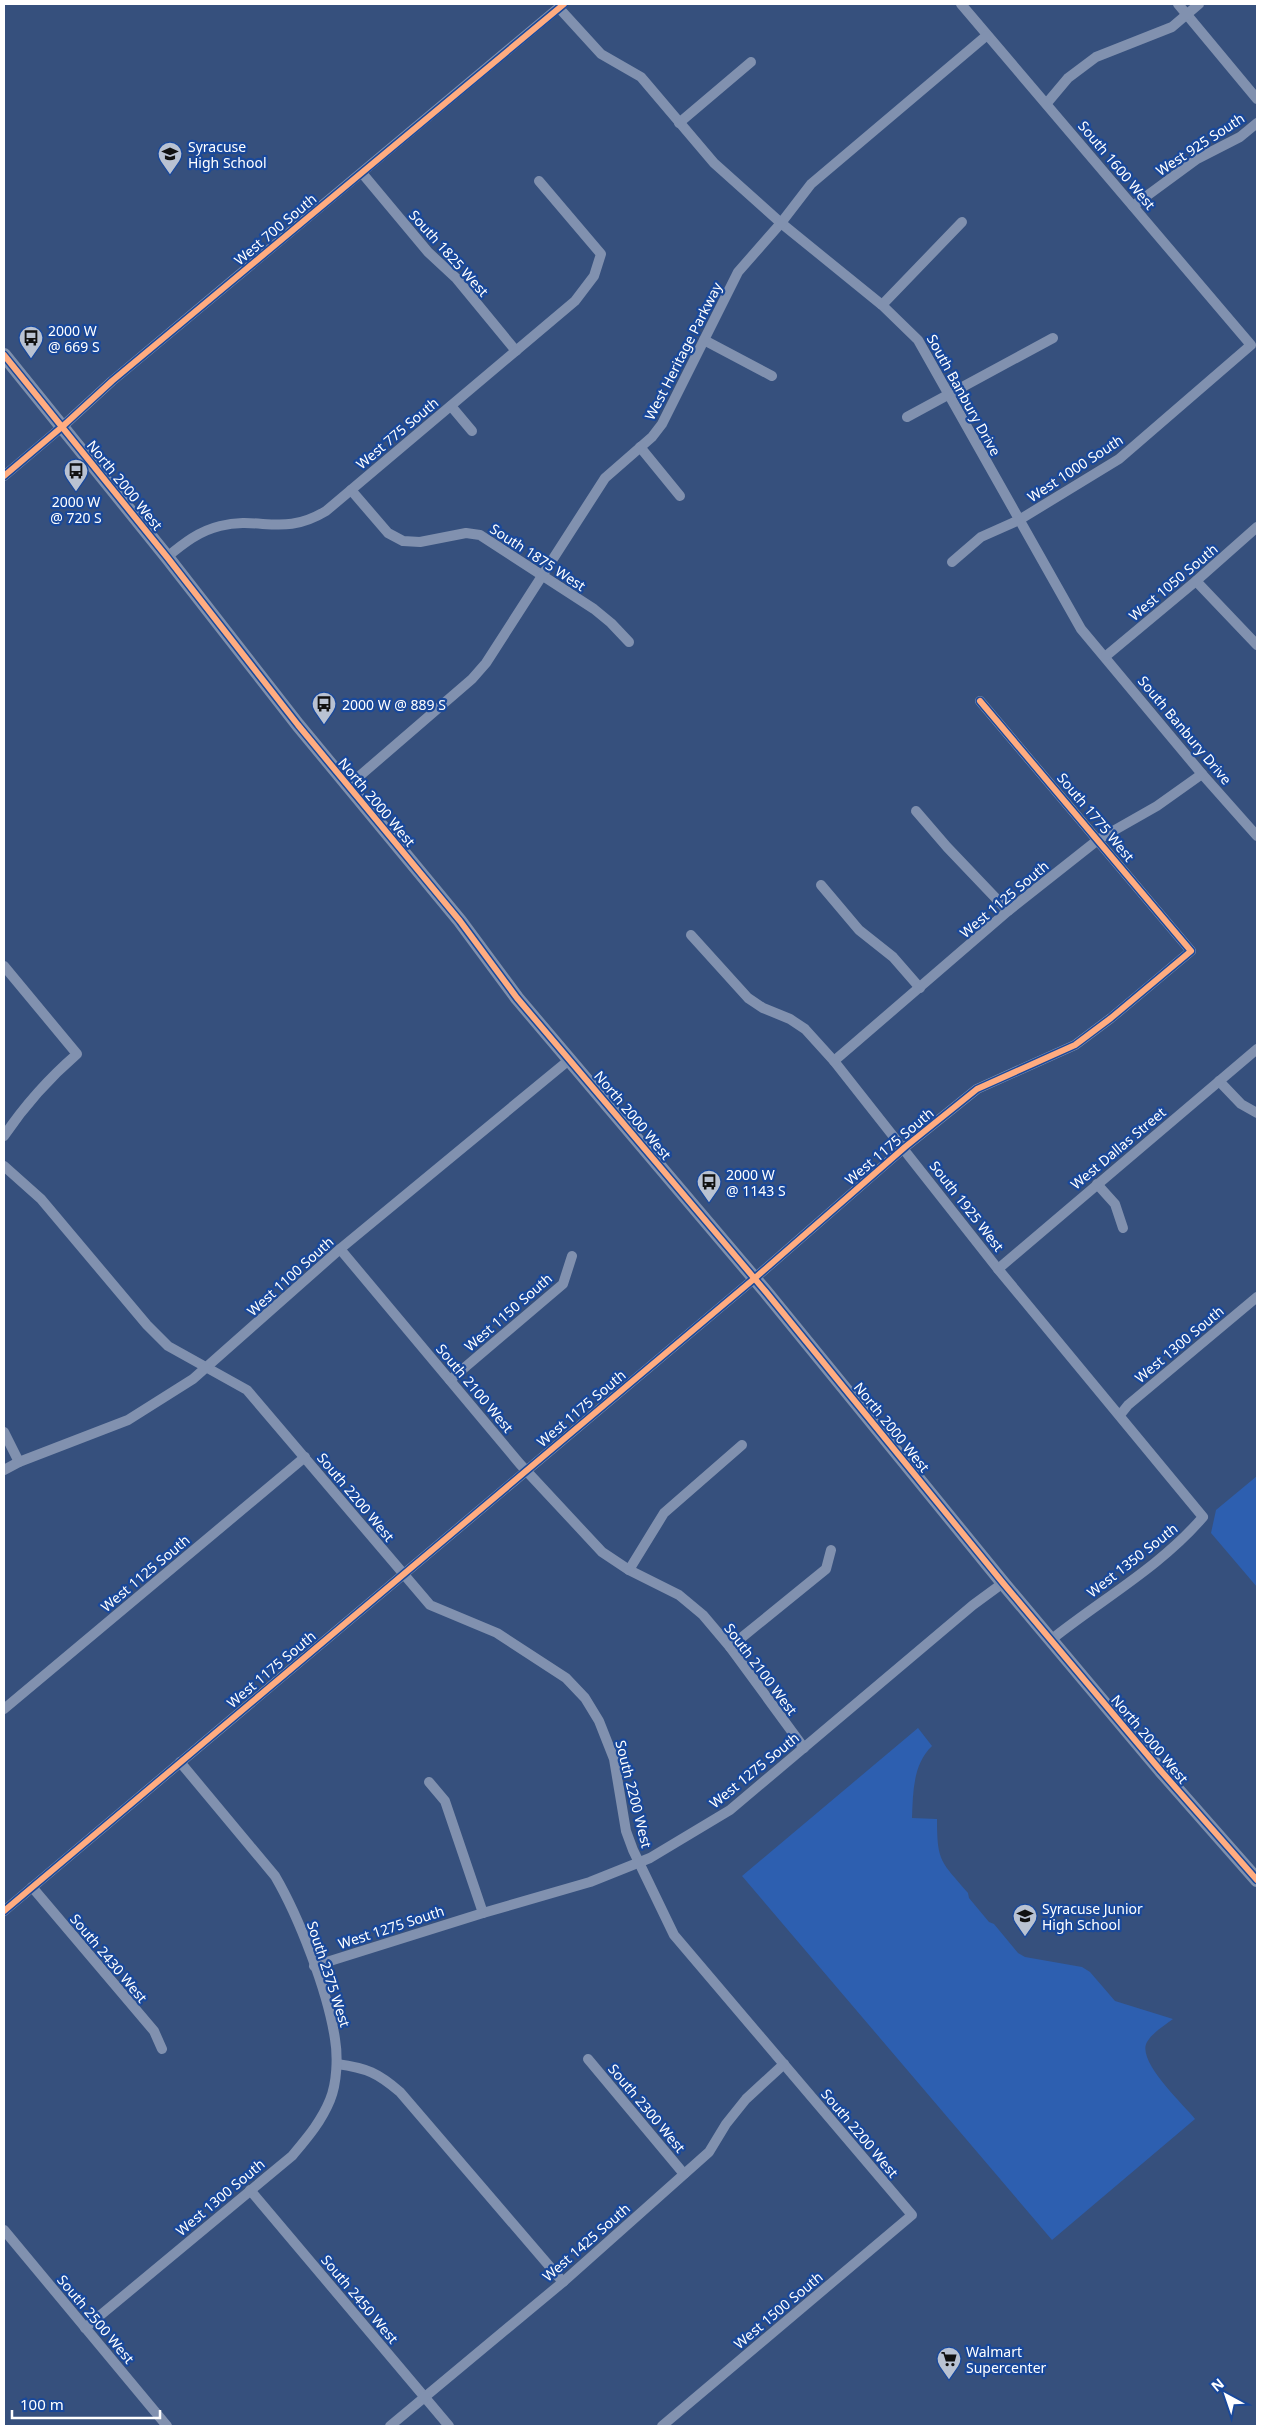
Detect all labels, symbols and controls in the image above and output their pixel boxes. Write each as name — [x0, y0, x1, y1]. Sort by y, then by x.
street label: West 925 South — [1152, 108, 1248, 180]
street label: South 1600 West — [1074, 117, 1160, 213]
place label: Syracuse High School — [188, 137, 267, 172]
school or university icon: Syracuse High School — [157, 141, 183, 175]
street label: West 700 South — [230, 189, 320, 269]
street label: South 1825 West — [405, 206, 493, 300]
street label: West Heritage Parkway — [640, 278, 726, 423]
place label: 2000 W @ 669 S — [48, 321, 100, 356]
bus stop icon: 2000 W @ 669 S — [18, 325, 44, 359]
street label: South Banbury Drive — [923, 331, 1005, 459]
street label: West 775 South — [352, 393, 442, 473]
street label: West 1000 South — [1024, 430, 1126, 506]
street label: North 2000 West — [83, 436, 167, 534]
bus stop icon: 2000 W @ 720 S — [63, 458, 89, 492]
place label: 2000 W @ 720 S — [50, 492, 102, 527]
street label: South 1875 West — [487, 519, 589, 595]
street label: West 1050 South — [1125, 539, 1221, 625]
street label: South Banbury Drive — [1134, 672, 1236, 788]
bus stop icon: 2000 W @ 889 S — [311, 691, 337, 725]
place label: 2000 W @ 889 S — [342, 695, 446, 714]
street label: North 2000 West — [334, 754, 420, 850]
street label: South 1775 West — [1053, 769, 1139, 865]
street label: West 1125 South — [956, 856, 1052, 942]
street label: North 2000 West — [590, 1067, 676, 1163]
street label: West 1175 South — [841, 1103, 937, 1189]
street label: West Dallas Street — [1066, 1103, 1170, 1193]
street label: South 1925 West — [926, 1157, 1008, 1255]
place label: 2000 W @ 1143 S — [726, 1165, 786, 1200]
bus stop icon: 2000 W @ 1143 S — [696, 1169, 722, 1203]
street label: West 1100 South — [243, 1232, 337, 1320]
street label: West 1150 South — [460, 1269, 556, 1355]
street label: West 1300 South — [1131, 1301, 1227, 1387]
street label: South 2100 West — [432, 1340, 518, 1436]
street label: West 1175 South — [533, 1365, 629, 1451]
street label: North 2000 West — [850, 1378, 934, 1476]
street label: South 2200 West — [313, 1449, 399, 1545]
street label: West 1350 South — [1083, 1519, 1181, 1601]
street label: West 1125 South — [97, 1530, 193, 1616]
street label: South 2100 West — [720, 1619, 802, 1719]
street label: West 1175 South — [223, 1626, 319, 1712]
street label: North 2000 West — [1107, 1691, 1193, 1787]
street label: West 1275 South — [705, 1728, 803, 1812]
street label: South 2200 West — [611, 1738, 657, 1850]
place label: Syracuse Junior High School — [1042, 1899, 1143, 1934]
street label: West 1275 South — [336, 1901, 446, 1953]
school or university icon: Syracuse Junior High School — [1012, 1903, 1038, 1937]
street label: South 2430 West — [66, 1910, 152, 2006]
street label: South 2375 West — [303, 1919, 355, 2029]
street label: South 2300 West — [604, 2060, 690, 2156]
street label: South 2200 West — [817, 2085, 903, 2181]
street label: West 1300 South — [172, 2154, 268, 2240]
street label: West 1425 South — [538, 2199, 634, 2285]
street label: South 2450 West — [317, 2251, 403, 2347]
street label: West 1500 South — [730, 2267, 826, 2353]
street label: South 2500 West — [53, 2271, 139, 2367]
place label: Walmart Supercenter — [966, 2342, 1047, 2377]
supermarket icon: Walmart Supercenter — [936, 2346, 962, 2380]
north arrow — [1201, 2370, 1251, 2420]
text: N — [1207, 2374, 1228, 2396]
scale bar — [12, 2388, 160, 2420]
text: 100 m — [20, 2394, 64, 2414]

